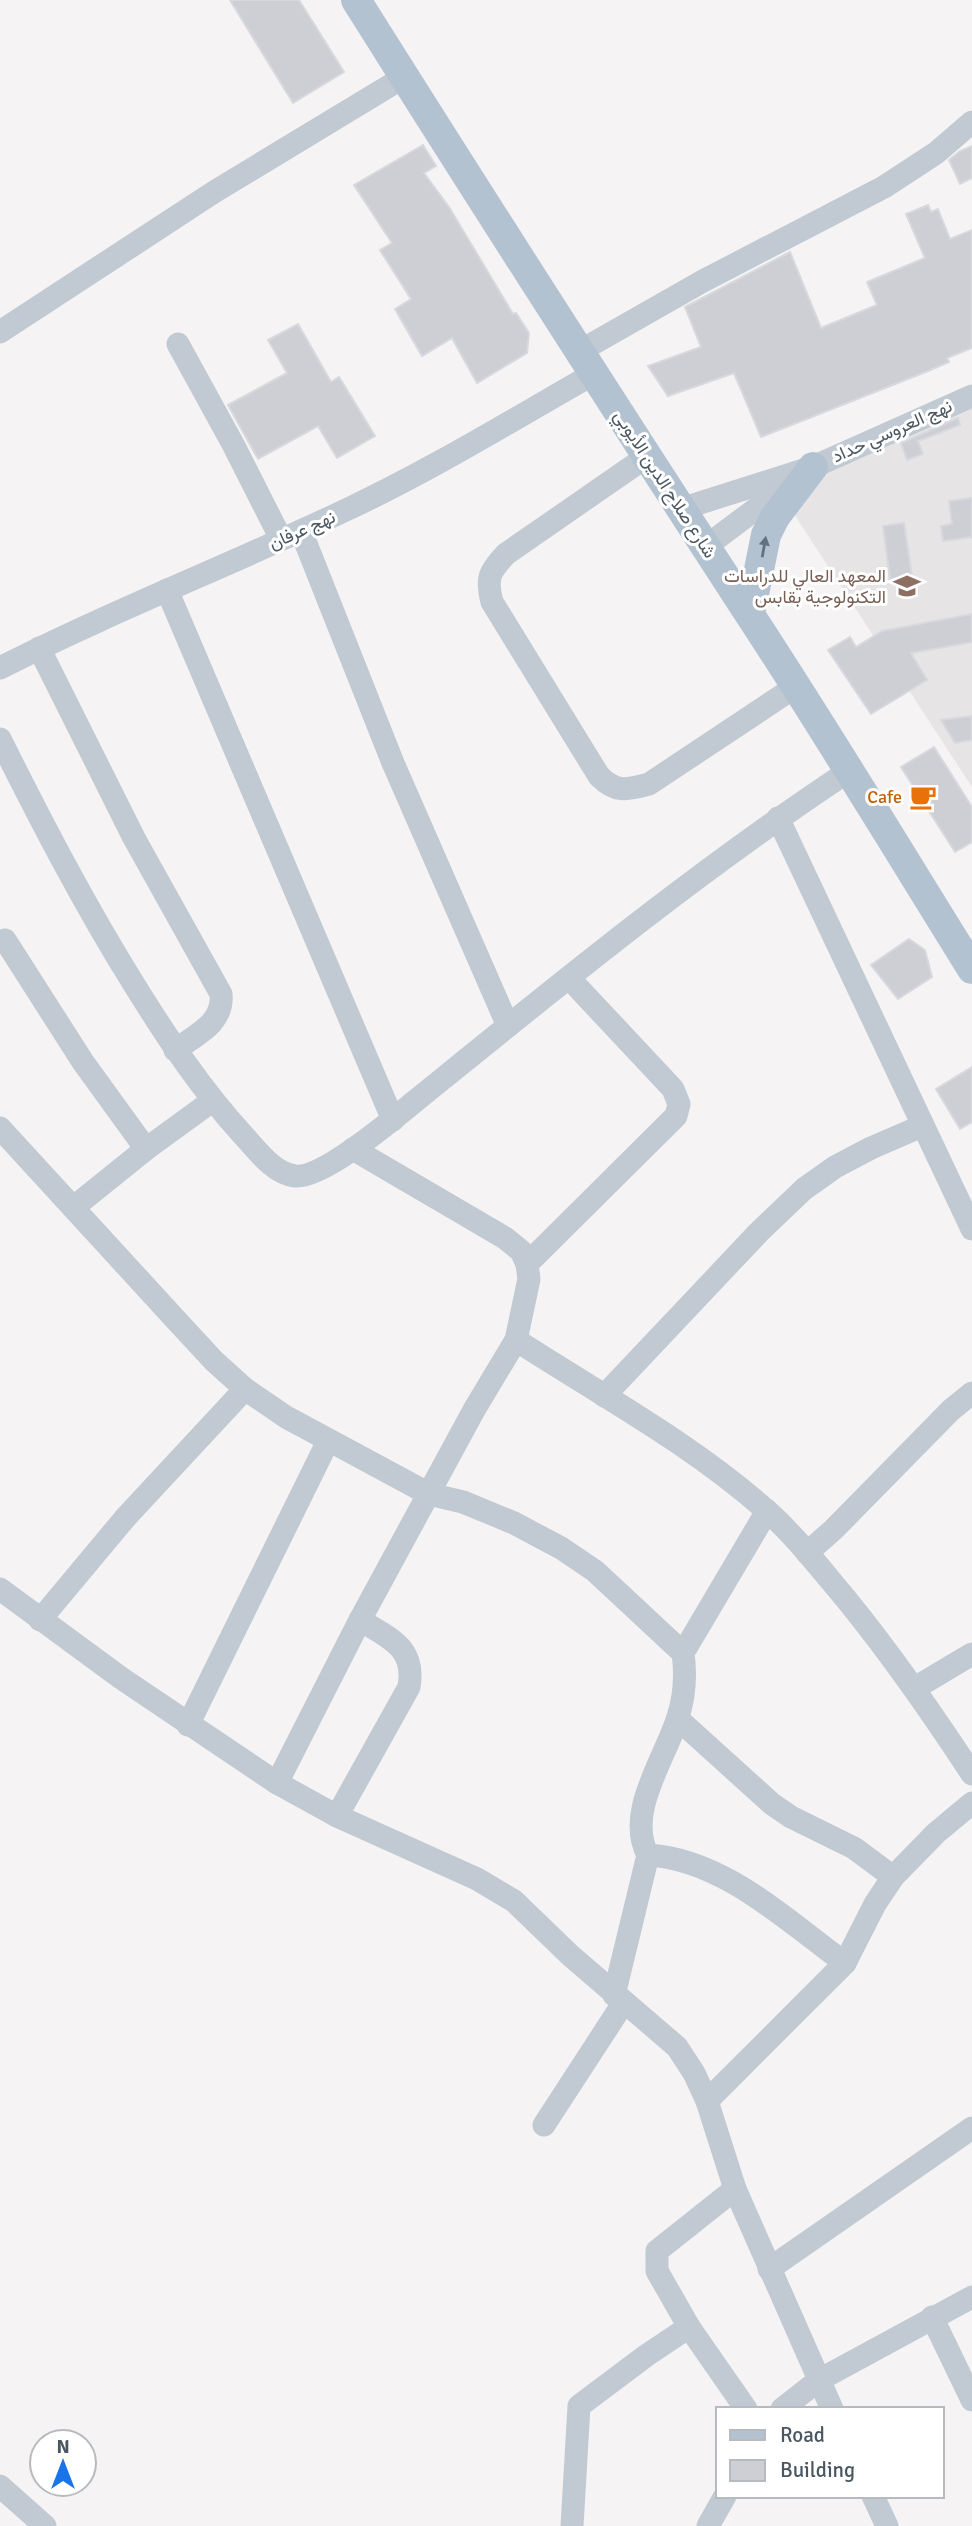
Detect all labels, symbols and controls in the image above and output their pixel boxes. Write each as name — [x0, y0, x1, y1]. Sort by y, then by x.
street label: نهج العروسي حداد — [829, 395, 957, 471]
street label: شارع صلاح الدين الأيوبي — [606, 406, 721, 564]
street label: نهج عرفان — [265, 506, 339, 555]
one-way arrow — [759, 536, 770, 558]
place label: المعهد العالي للدراسات التكنولوجية بقابس — [724, 565, 886, 608]
school or university icon: المعهد العالي للدراسات التكنولوجية بقابس — [892, 571, 922, 601]
cafe icon: Cafe — [908, 782, 938, 812]
place label: Cafe — [867, 786, 902, 808]
legend — [716, 2407, 944, 2498]
text: Road — [780, 2422, 825, 2448]
north arrow — [28, 2428, 98, 2498]
text: N — [56, 2435, 70, 2459]
text: Building — [780, 2457, 855, 2483]

